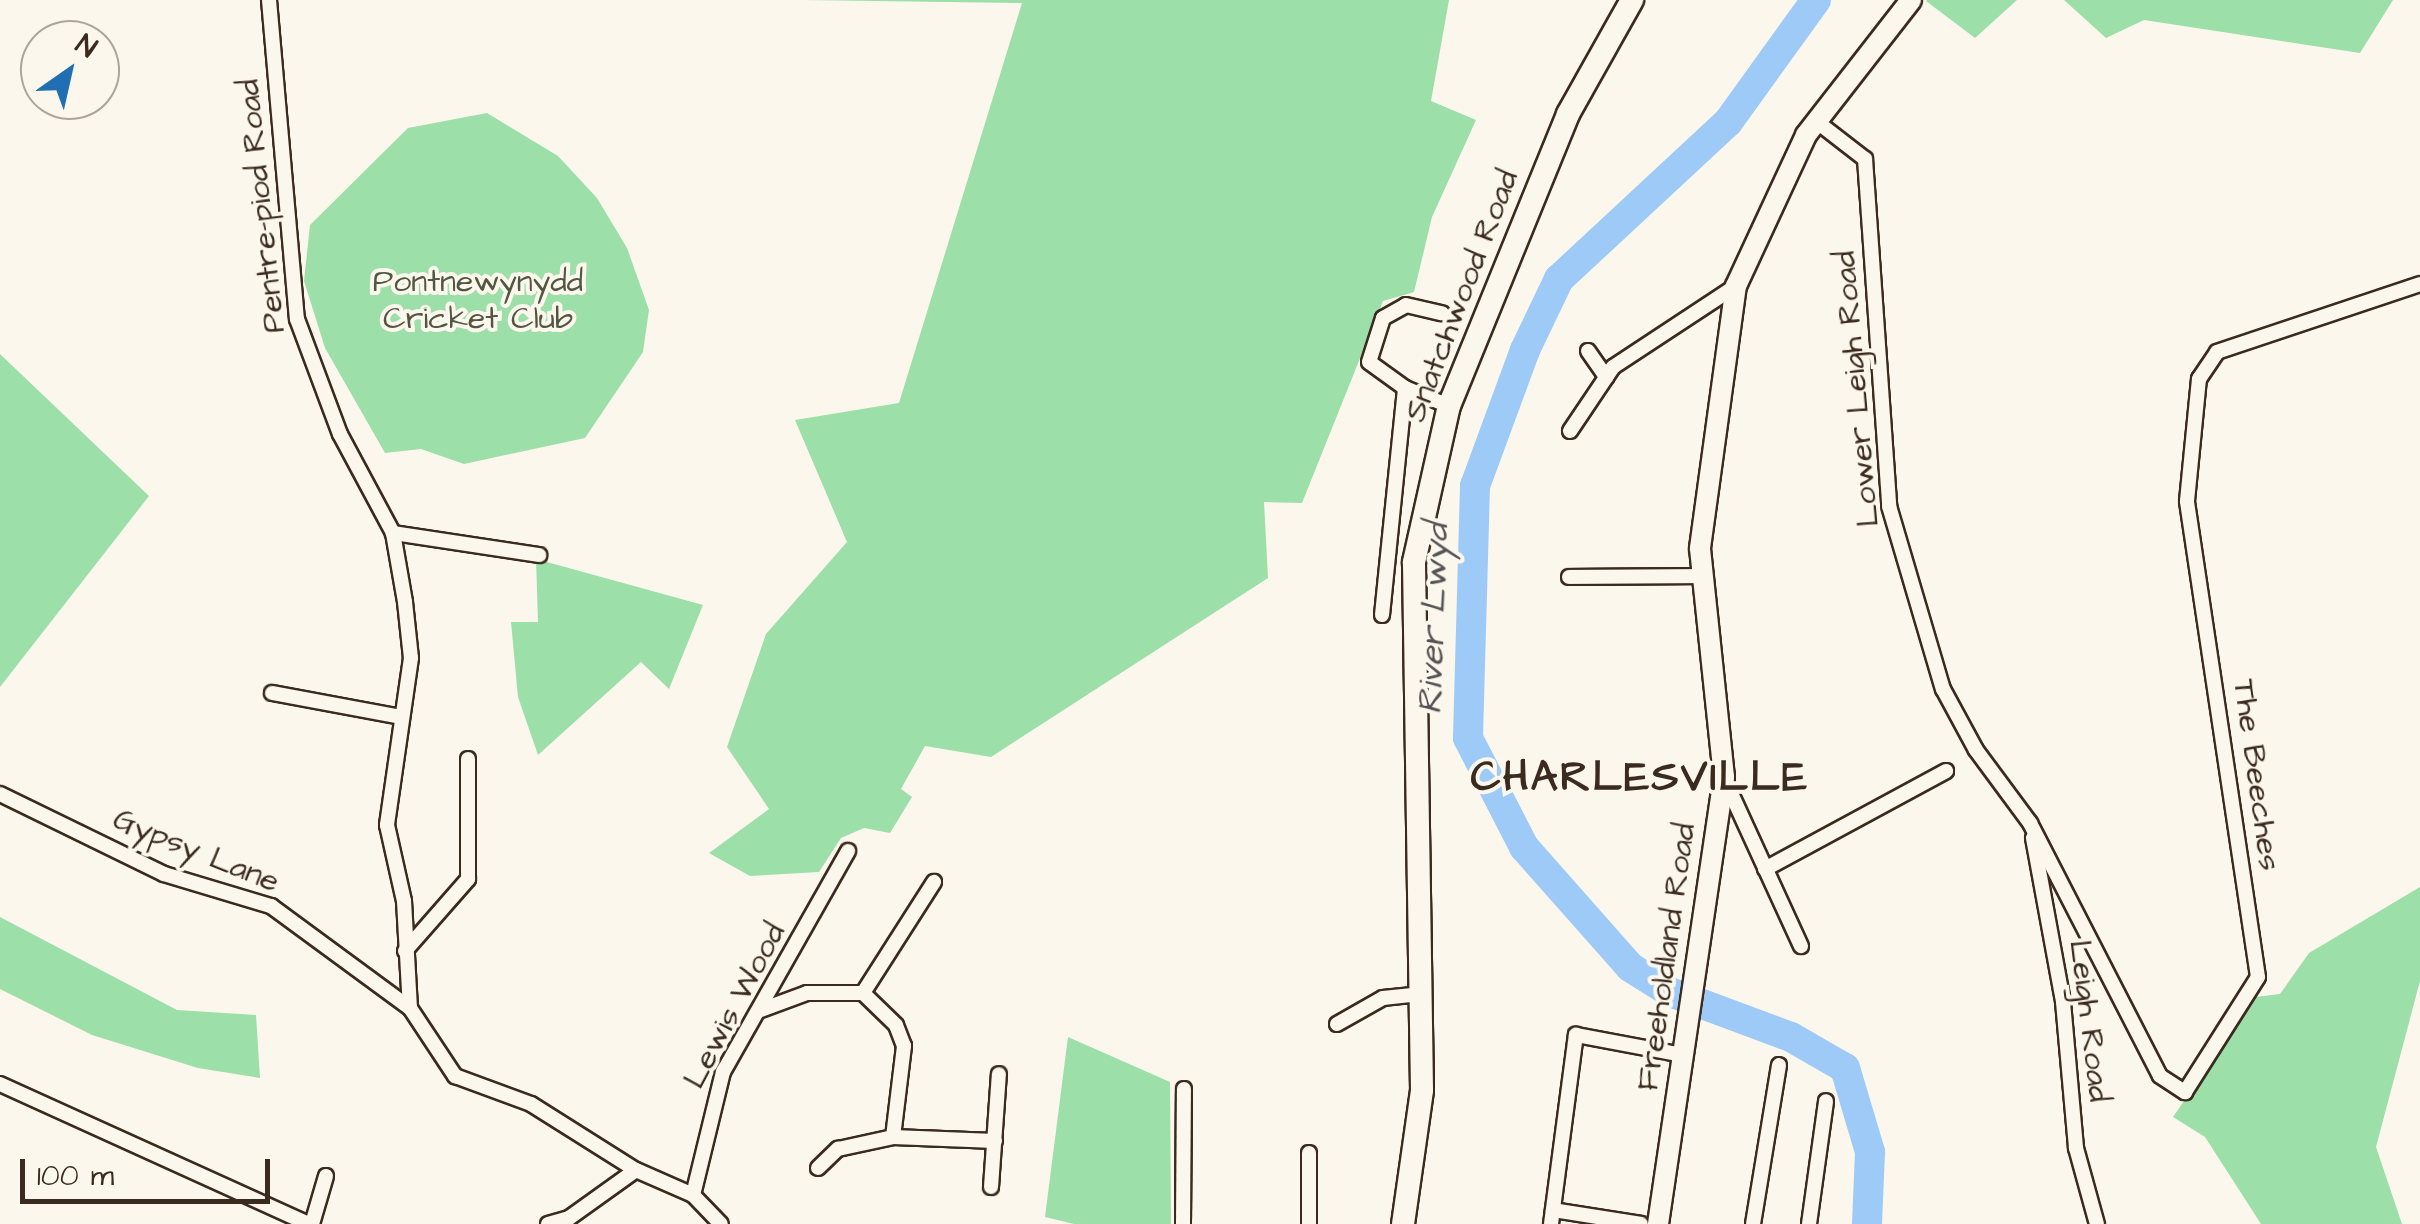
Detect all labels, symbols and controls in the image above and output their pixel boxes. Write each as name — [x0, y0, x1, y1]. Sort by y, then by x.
north arrow — [20, 20, 120, 120]
text: N — [68, 25, 104, 67]
street label: Pentre-piod Road — [230, 77, 294, 335]
street label: Snatchwood Road — [1396, 165, 1528, 427]
street label: Lower Leigh Road — [1826, 249, 1888, 529]
park label: Pontnewynydd Cricket Club — [373, 264, 583, 339]
water label: River Lwyd — [1410, 523, 1458, 715]
street label: The Beeches — [2224, 677, 2288, 873]
district label: CHARLESVILLE — [1471, 753, 1809, 803]
street label: Gypsy Lane — [107, 800, 285, 902]
street label: Freeholdland Road — [1629, 821, 1705, 1093]
street label: Lewis Wood — [675, 917, 795, 1095]
street label: Leigh Road — [2060, 938, 2118, 1104]
scale bar — [25, 1139, 275, 1201]
text: 100 m — [37, 1155, 114, 1197]

